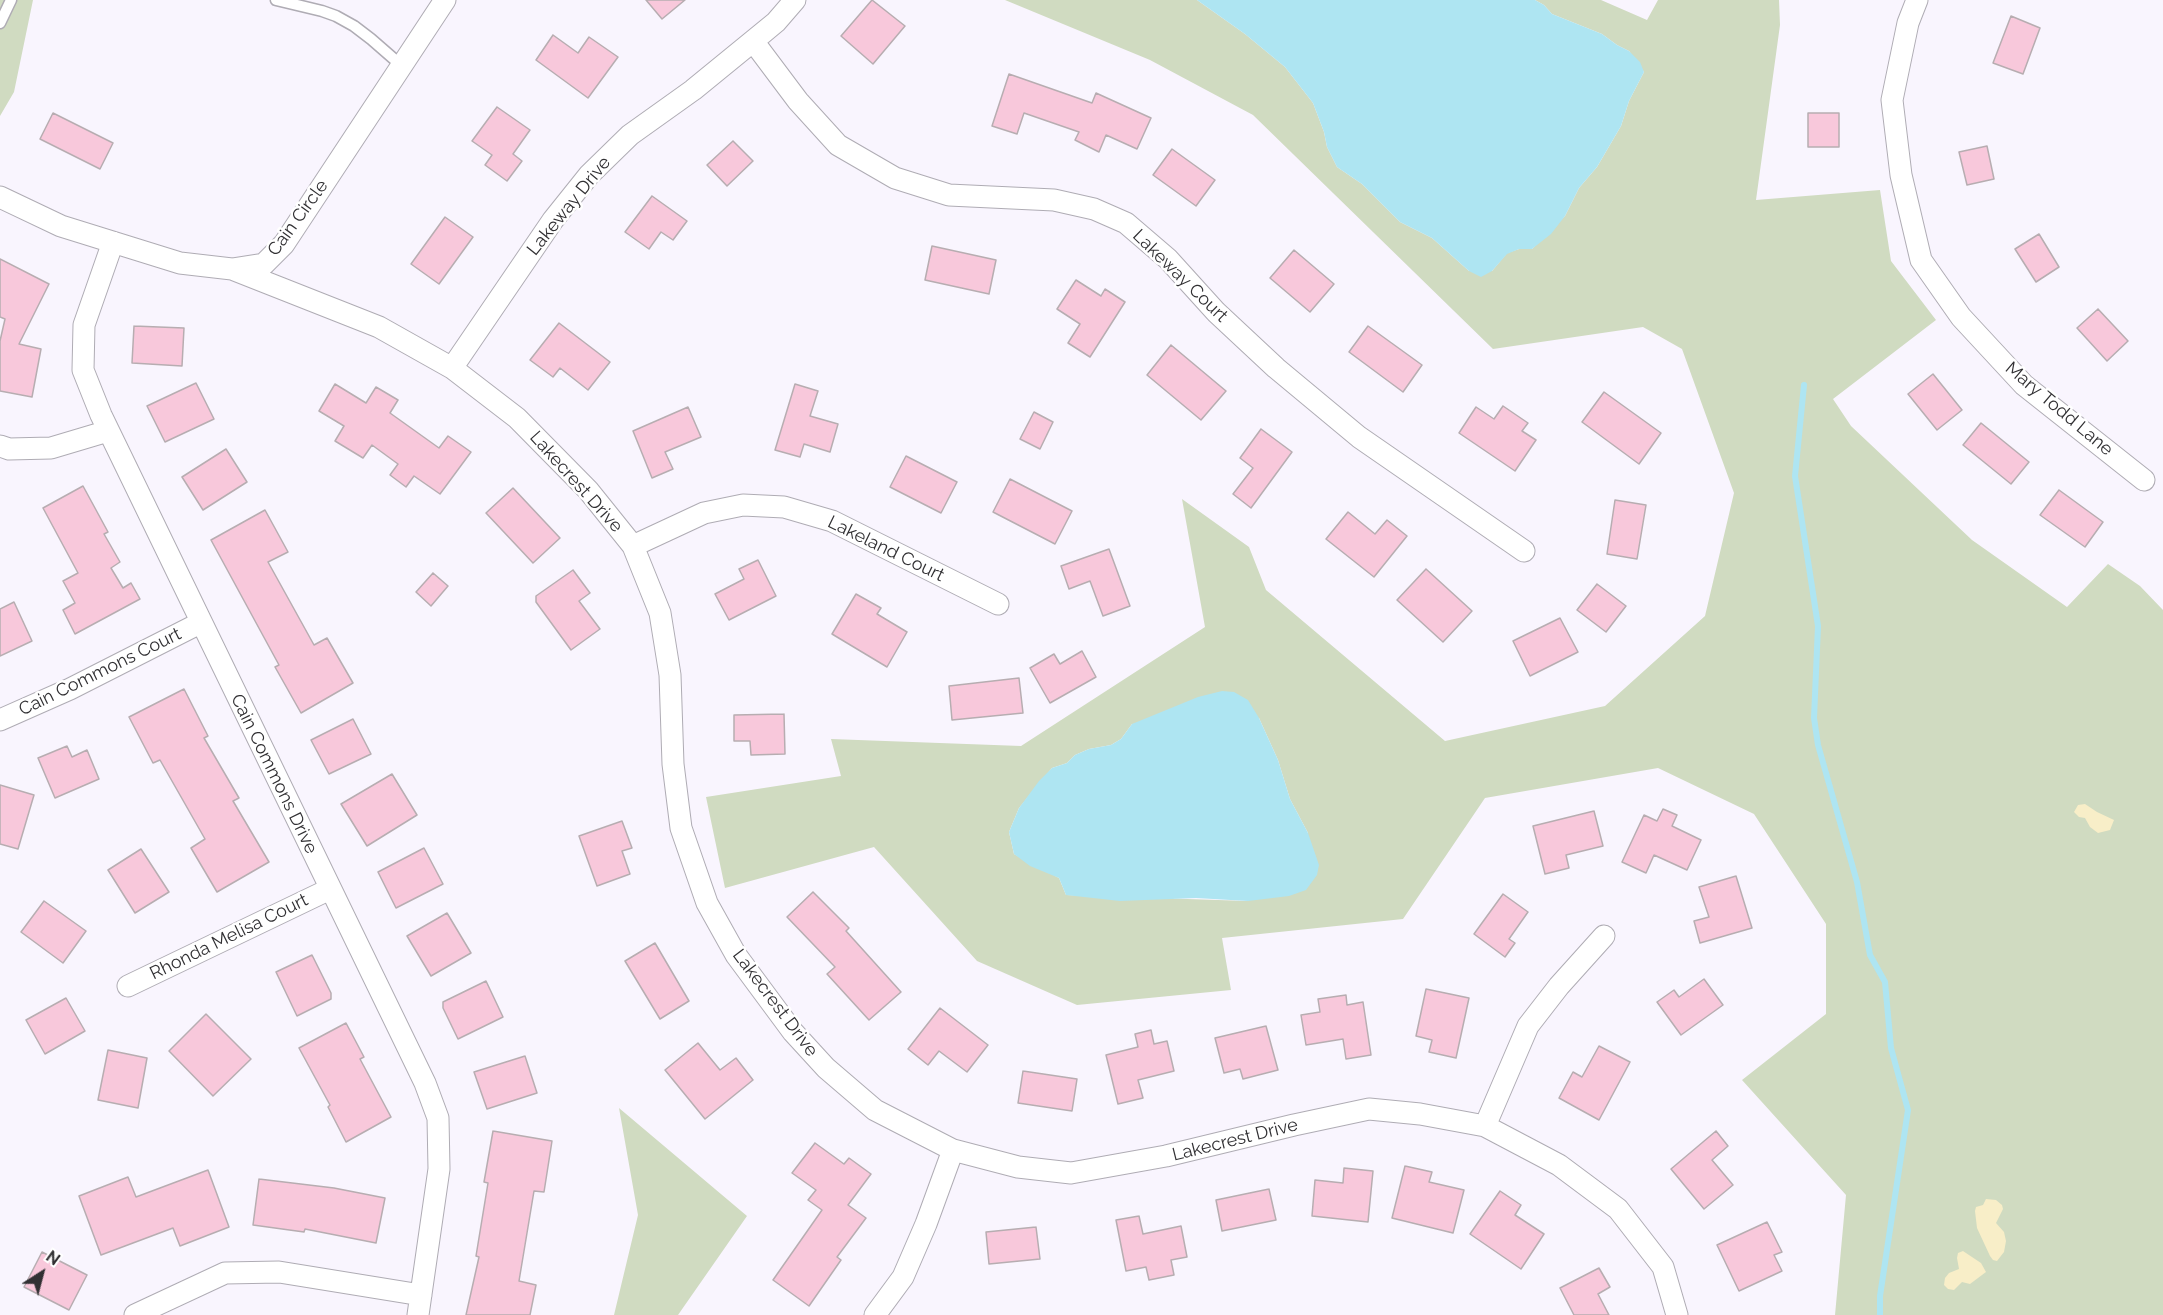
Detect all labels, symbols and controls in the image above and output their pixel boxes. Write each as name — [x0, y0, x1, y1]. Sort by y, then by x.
street label: Lakeway Drive — [523, 152, 615, 260]
street label: Cain Circle — [263, 176, 333, 260]
street label: Lakeway Court — [1128, 225, 1232, 327]
street label: Mary Todd Lane — [2001, 358, 2117, 460]
street label: Lakecrest Drive — [525, 427, 627, 537]
street label: Lakeland Court — [824, 511, 948, 587]
street label: Cain Commons Court — [15, 623, 185, 721]
street label: Cain Commons Drive — [226, 691, 322, 857]
street label: Rhonda Melisa Court — [146, 889, 312, 985]
street label: Lakecrest Drive — [728, 945, 822, 1061]
street label: Lakecrest Drive — [1170, 1114, 1300, 1166]
north arrow — [12, 1243, 72, 1303]
text: N — [42, 1247, 63, 1269]

